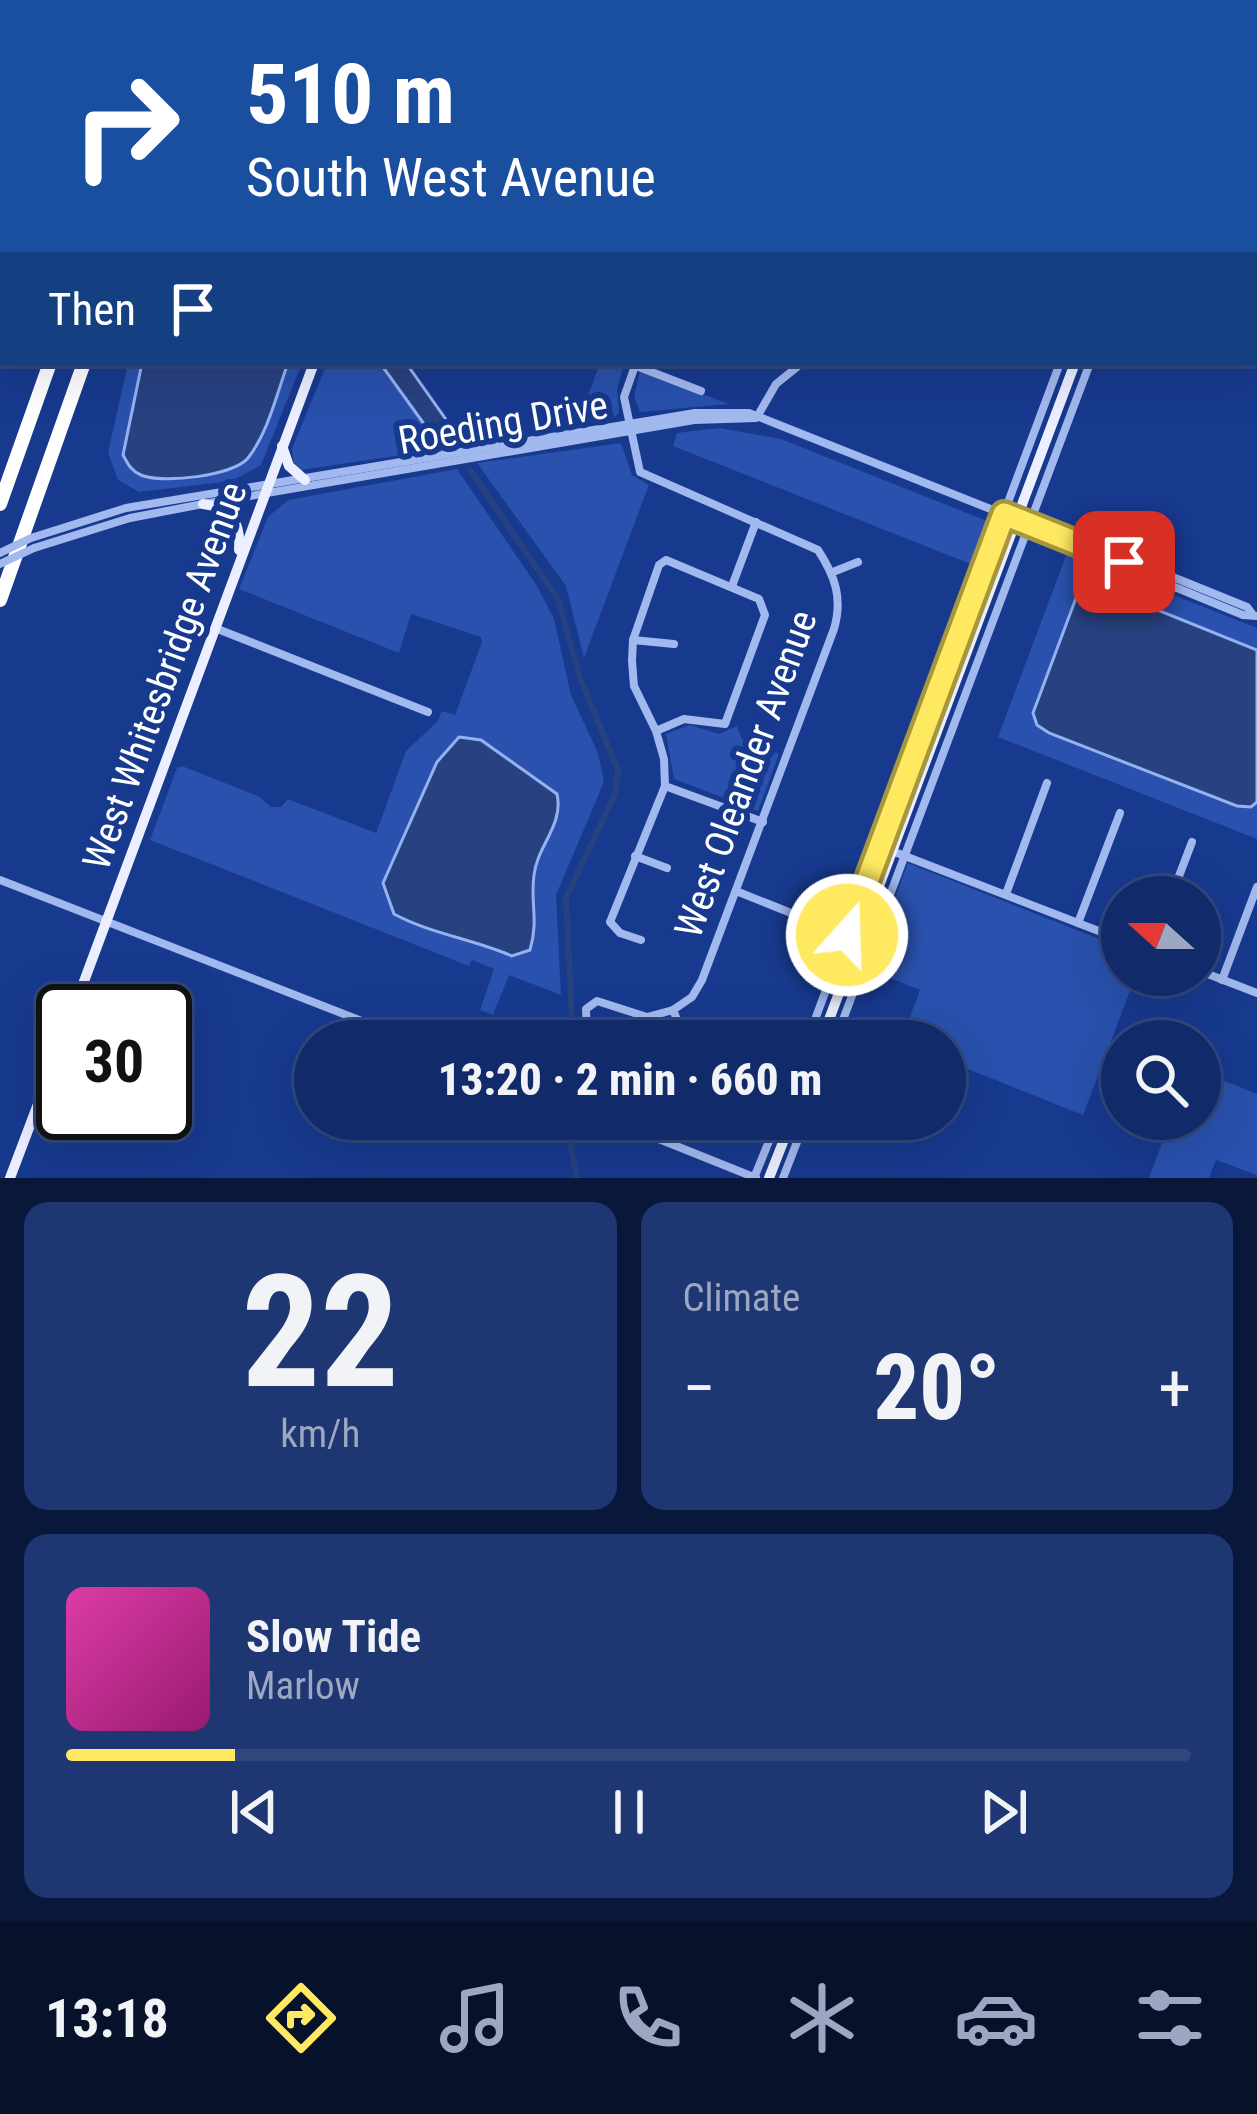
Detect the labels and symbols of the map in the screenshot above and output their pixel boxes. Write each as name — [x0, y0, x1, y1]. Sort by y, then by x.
street label: Roeding Drive — [395, 382, 611, 464]
street label: West Whitesbridge Avenue — [73, 476, 257, 876]
pin — [1073, 511, 1175, 613]
street label: West Oleander Avenue — [665, 604, 827, 944]
position arrow — [784, 872, 910, 998]
north arrow — [1101, 876, 1221, 996]
speed limit sign: 30 — [36, 984, 192, 1140]

